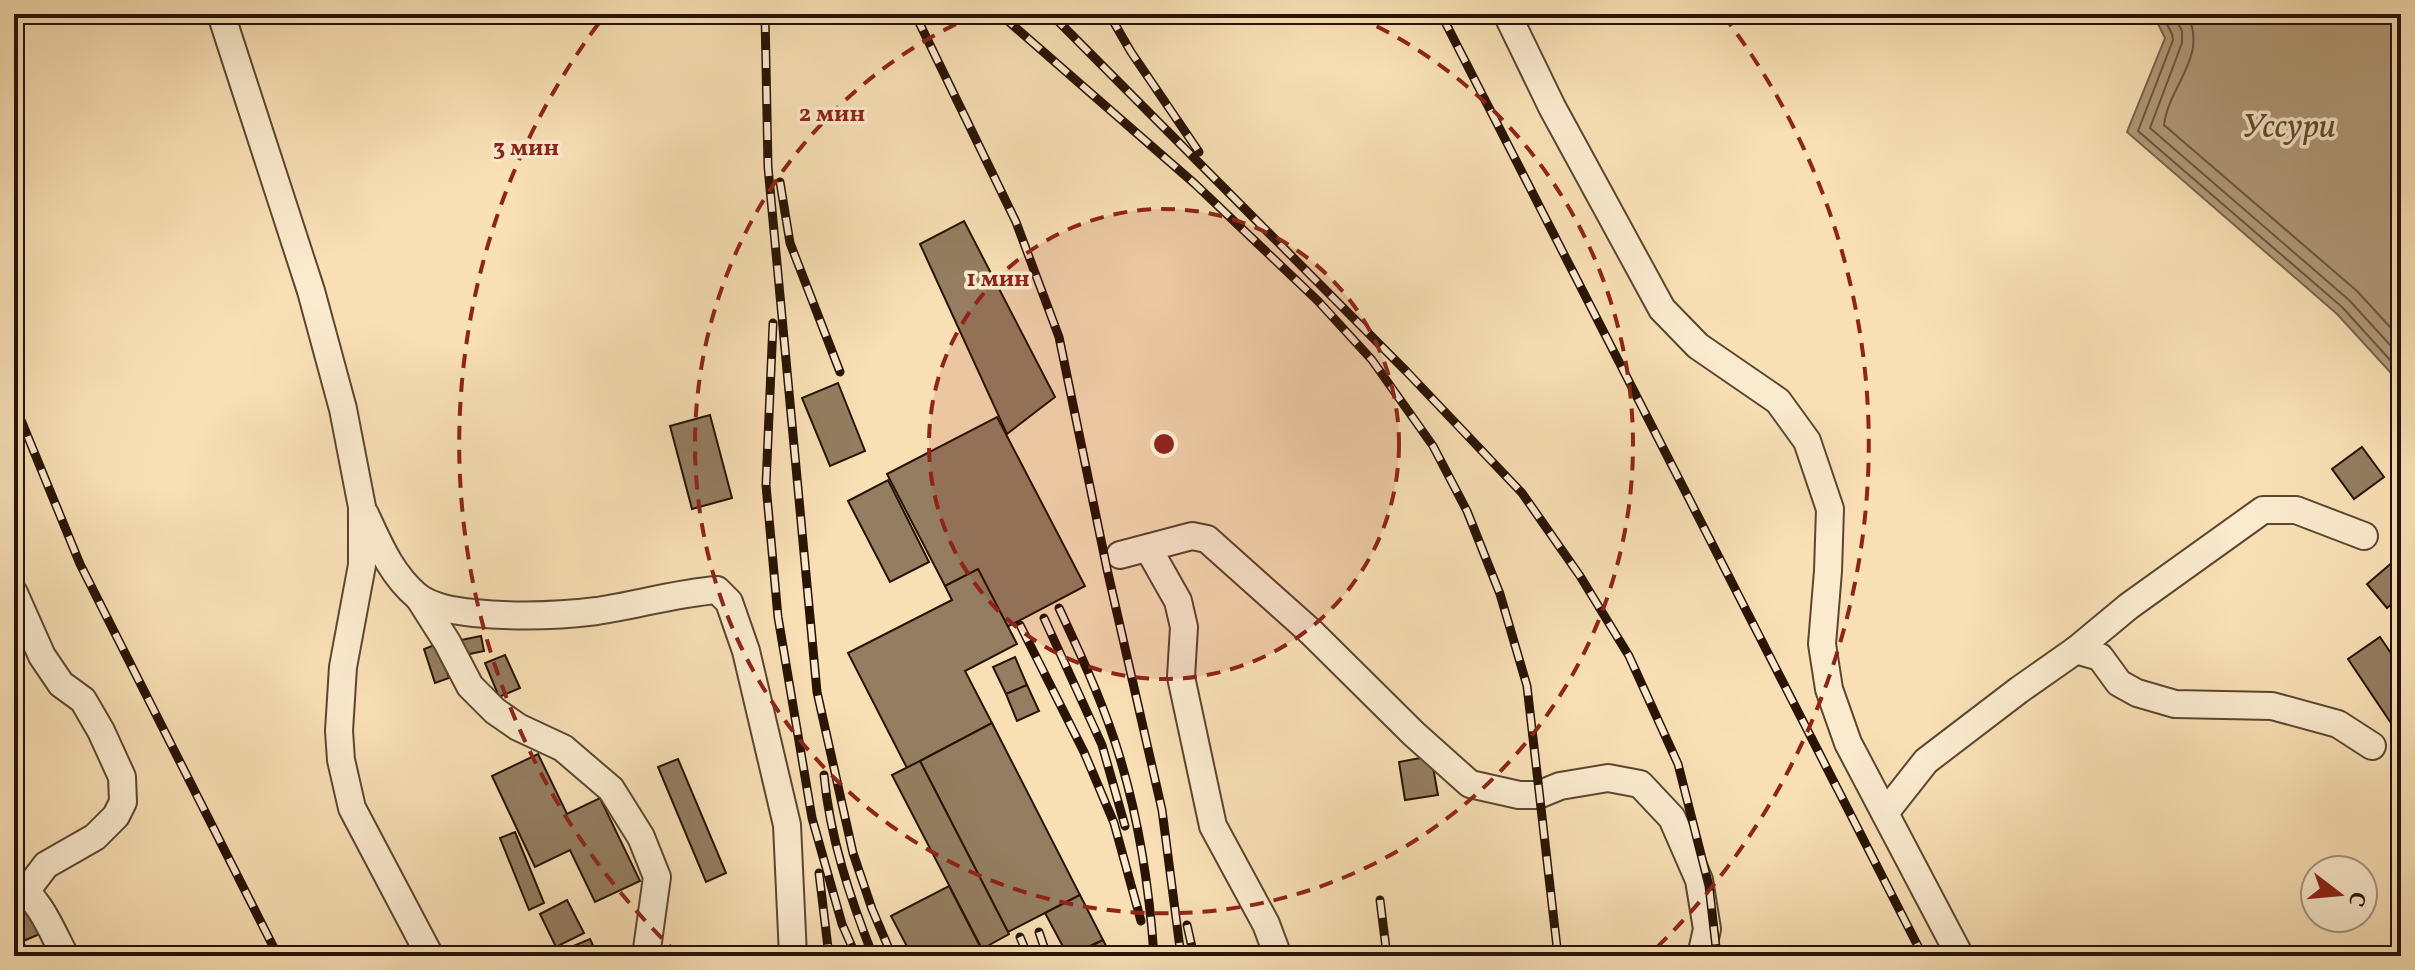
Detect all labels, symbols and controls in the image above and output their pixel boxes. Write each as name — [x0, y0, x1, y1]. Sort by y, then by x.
text: 2 мин — [799, 98, 865, 132]
water label: Уссури — [2242, 105, 2336, 152]
text: 3 мин — [493, 132, 559, 166]
text: 1 мин — [966, 263, 1030, 297]
centre of rings — [1150, 430, 1178, 458]
north arrow — [2299, 854, 2379, 934]
text: С — [2339, 888, 2373, 910]

